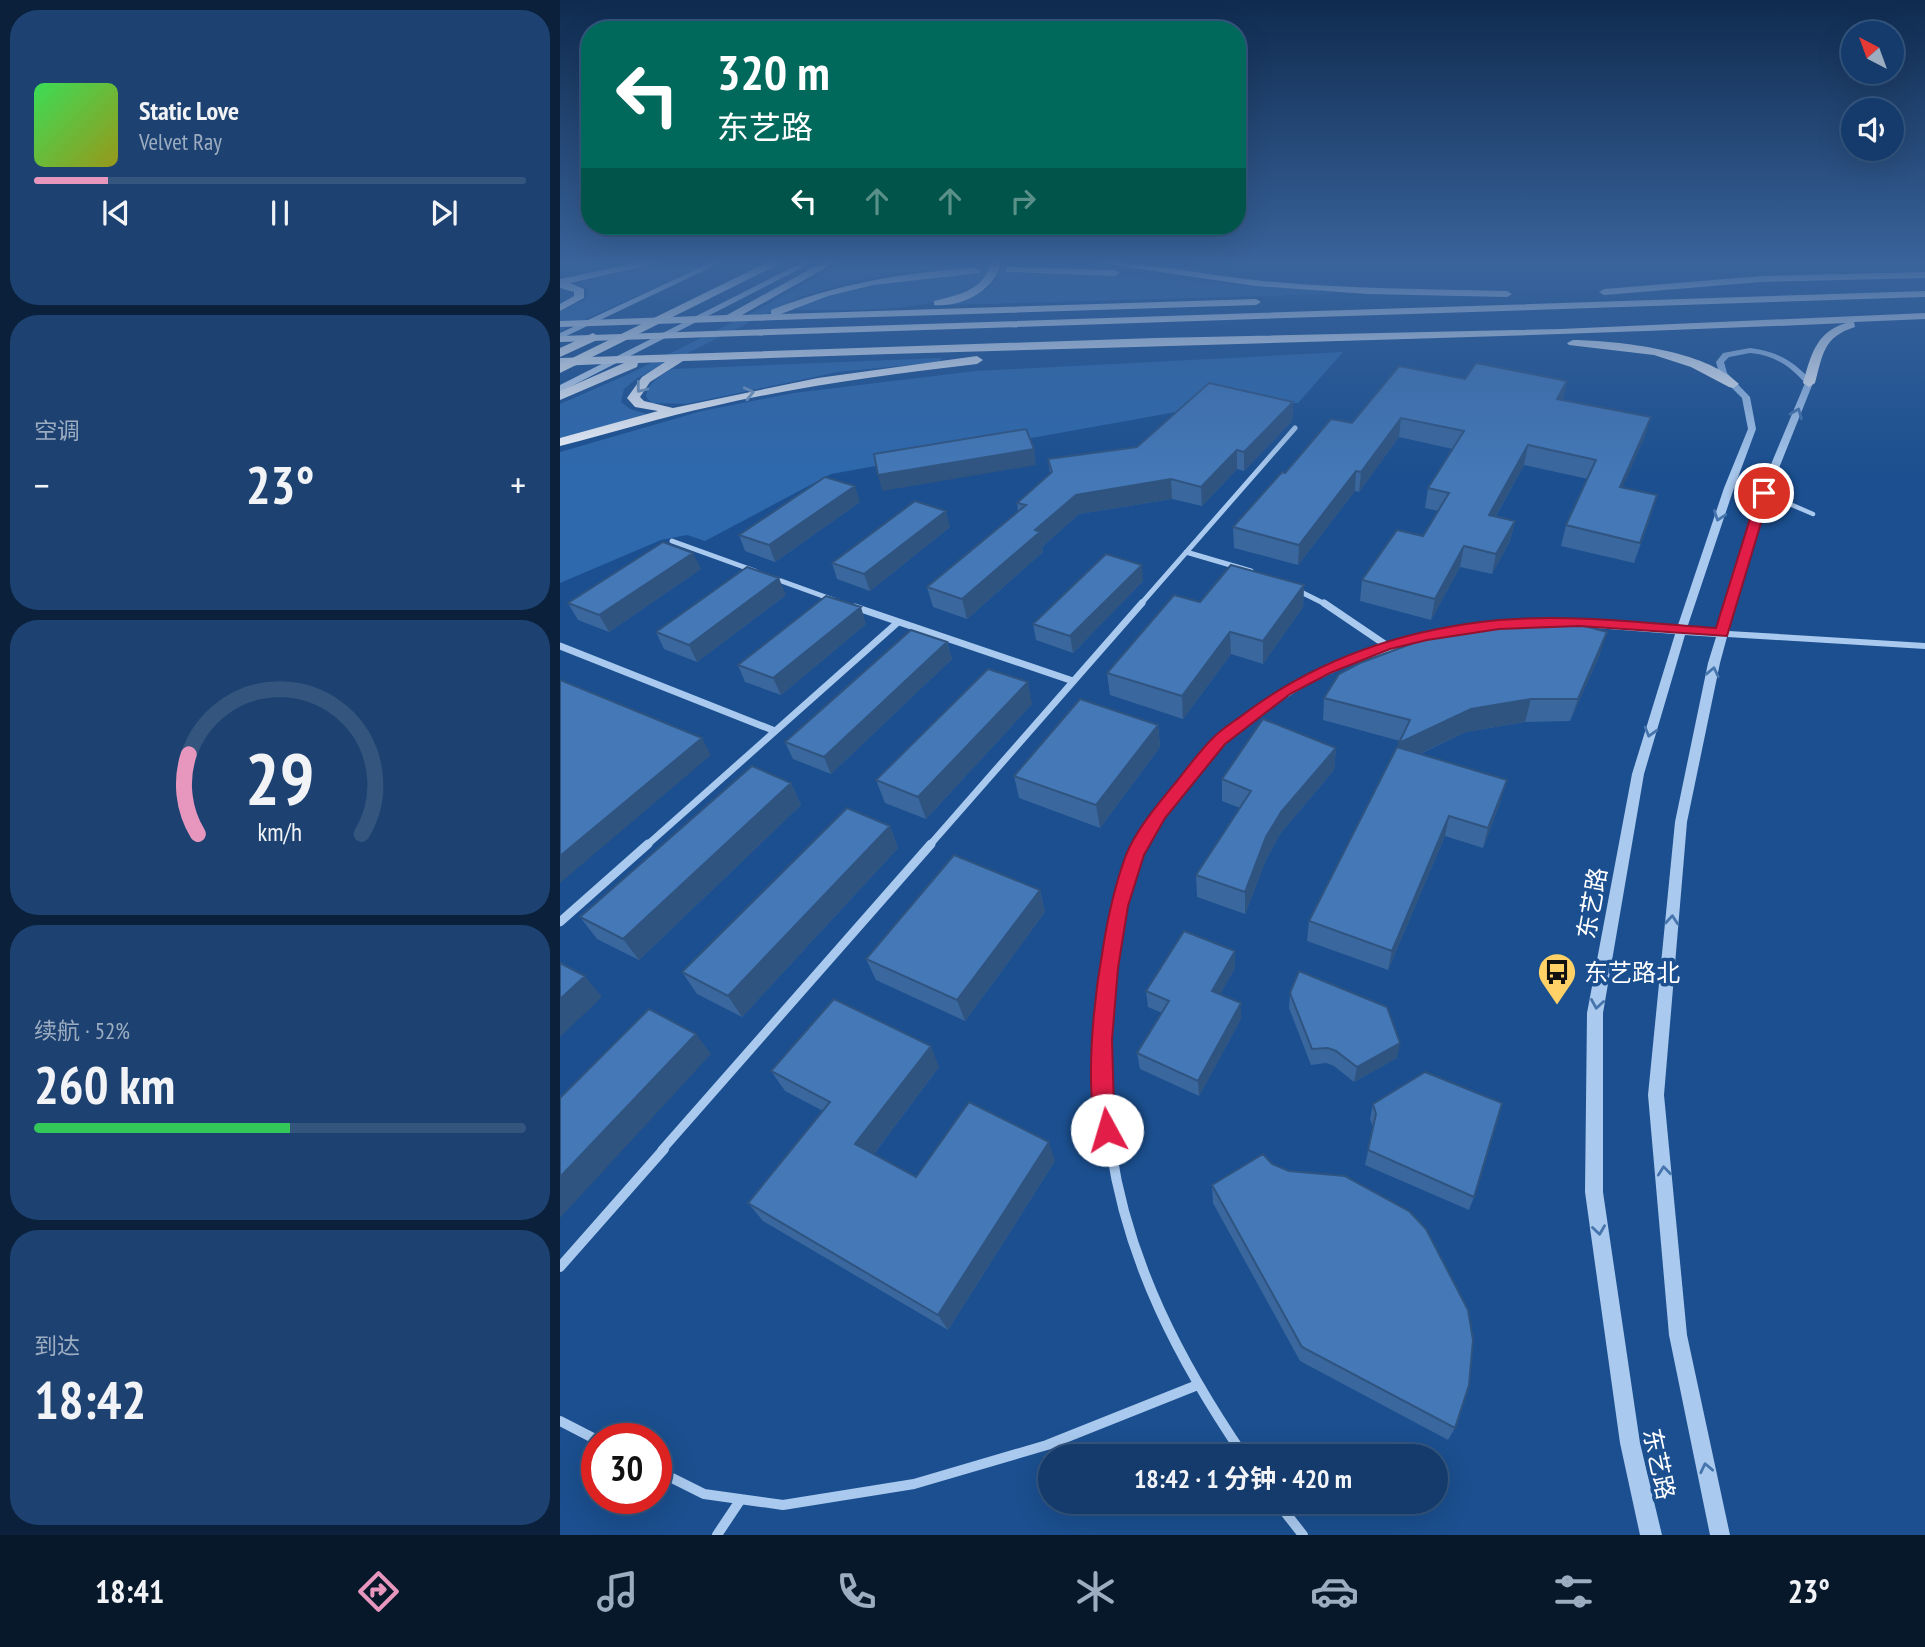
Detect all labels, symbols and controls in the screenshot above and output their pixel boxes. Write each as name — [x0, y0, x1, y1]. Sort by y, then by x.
north arrow — [1841, 21, 1904, 84]
map controls — [1841, 21, 1904, 161]
text: 320 m — [717, 40, 830, 104]
icon: left — [602, 49, 693, 140]
text: Static Love — [139, 94, 239, 127]
button: sound — [1841, 98, 1904, 161]
text: 东艺路 — [717, 106, 813, 148]
text: Velvet Ray — [139, 127, 222, 156]
icon: left — [785, 182, 823, 220]
icon: ahead — [858, 182, 896, 220]
icon: ahead — [931, 182, 969, 220]
icon: right — [1004, 182, 1042, 220]
icon: previous — [97, 194, 135, 232]
icon: pause — [261, 194, 299, 232]
icon: next — [425, 194, 463, 232]
one-way arrow — [636, 381, 649, 393]
one-way arrow — [743, 387, 755, 401]
one-way arrow — [1789, 408, 1803, 420]
text: 空调 — [34, 416, 80, 445]
text: 23° — [246, 451, 314, 518]
text: − — [34, 460, 50, 509]
text: + — [510, 460, 526, 509]
pin — [1734, 463, 1794, 523]
icon: arrive — [1745, 474, 1783, 512]
one-way arrow — [1713, 509, 1728, 521]
one-way arrow — [1704, 666, 1719, 678]
one-way arrow — [1643, 726, 1658, 738]
text: 29 — [245, 730, 315, 824]
text: km/h — [258, 815, 302, 847]
street label: 东艺路 — [1570, 865, 1614, 941]
one-way arrow — [1664, 914, 1679, 925]
bus stop icon: 东艺路北 — [1536, 951, 1578, 1006]
place label: 东艺路北 — [1584, 957, 1680, 988]
one-way arrow — [1590, 998, 1605, 1009]
text: 续航 · 52% — [34, 1016, 130, 1045]
text: 260 km — [34, 1051, 175, 1118]
position arrow — [1070, 1093, 1144, 1167]
one-way arrow — [1657, 1165, 1672, 1177]
one-way arrow — [1591, 1225, 1606, 1236]
text: 到达 — [34, 1331, 80, 1360]
text: 18:42 — [34, 1366, 146, 1433]
speed limit sign: 30 — [581, 1423, 672, 1514]
street label: 东艺路 — [1636, 1426, 1682, 1502]
text: 18:42 · 1 分钟 · 420 m — [1134, 1462, 1352, 1495]
one-way arrow — [1700, 1462, 1714, 1474]
icon: directions — [354, 1567, 403, 1616]
icon: music — [593, 1567, 642, 1616]
icon: phone — [832, 1567, 881, 1616]
icon: climate — [1071, 1567, 1120, 1616]
icon: car — [1310, 1567, 1359, 1616]
icon: filters — [1549, 1567, 1598, 1616]
text: 18:41 — [95, 1570, 164, 1612]
text: 23° — [1788, 1570, 1830, 1612]

